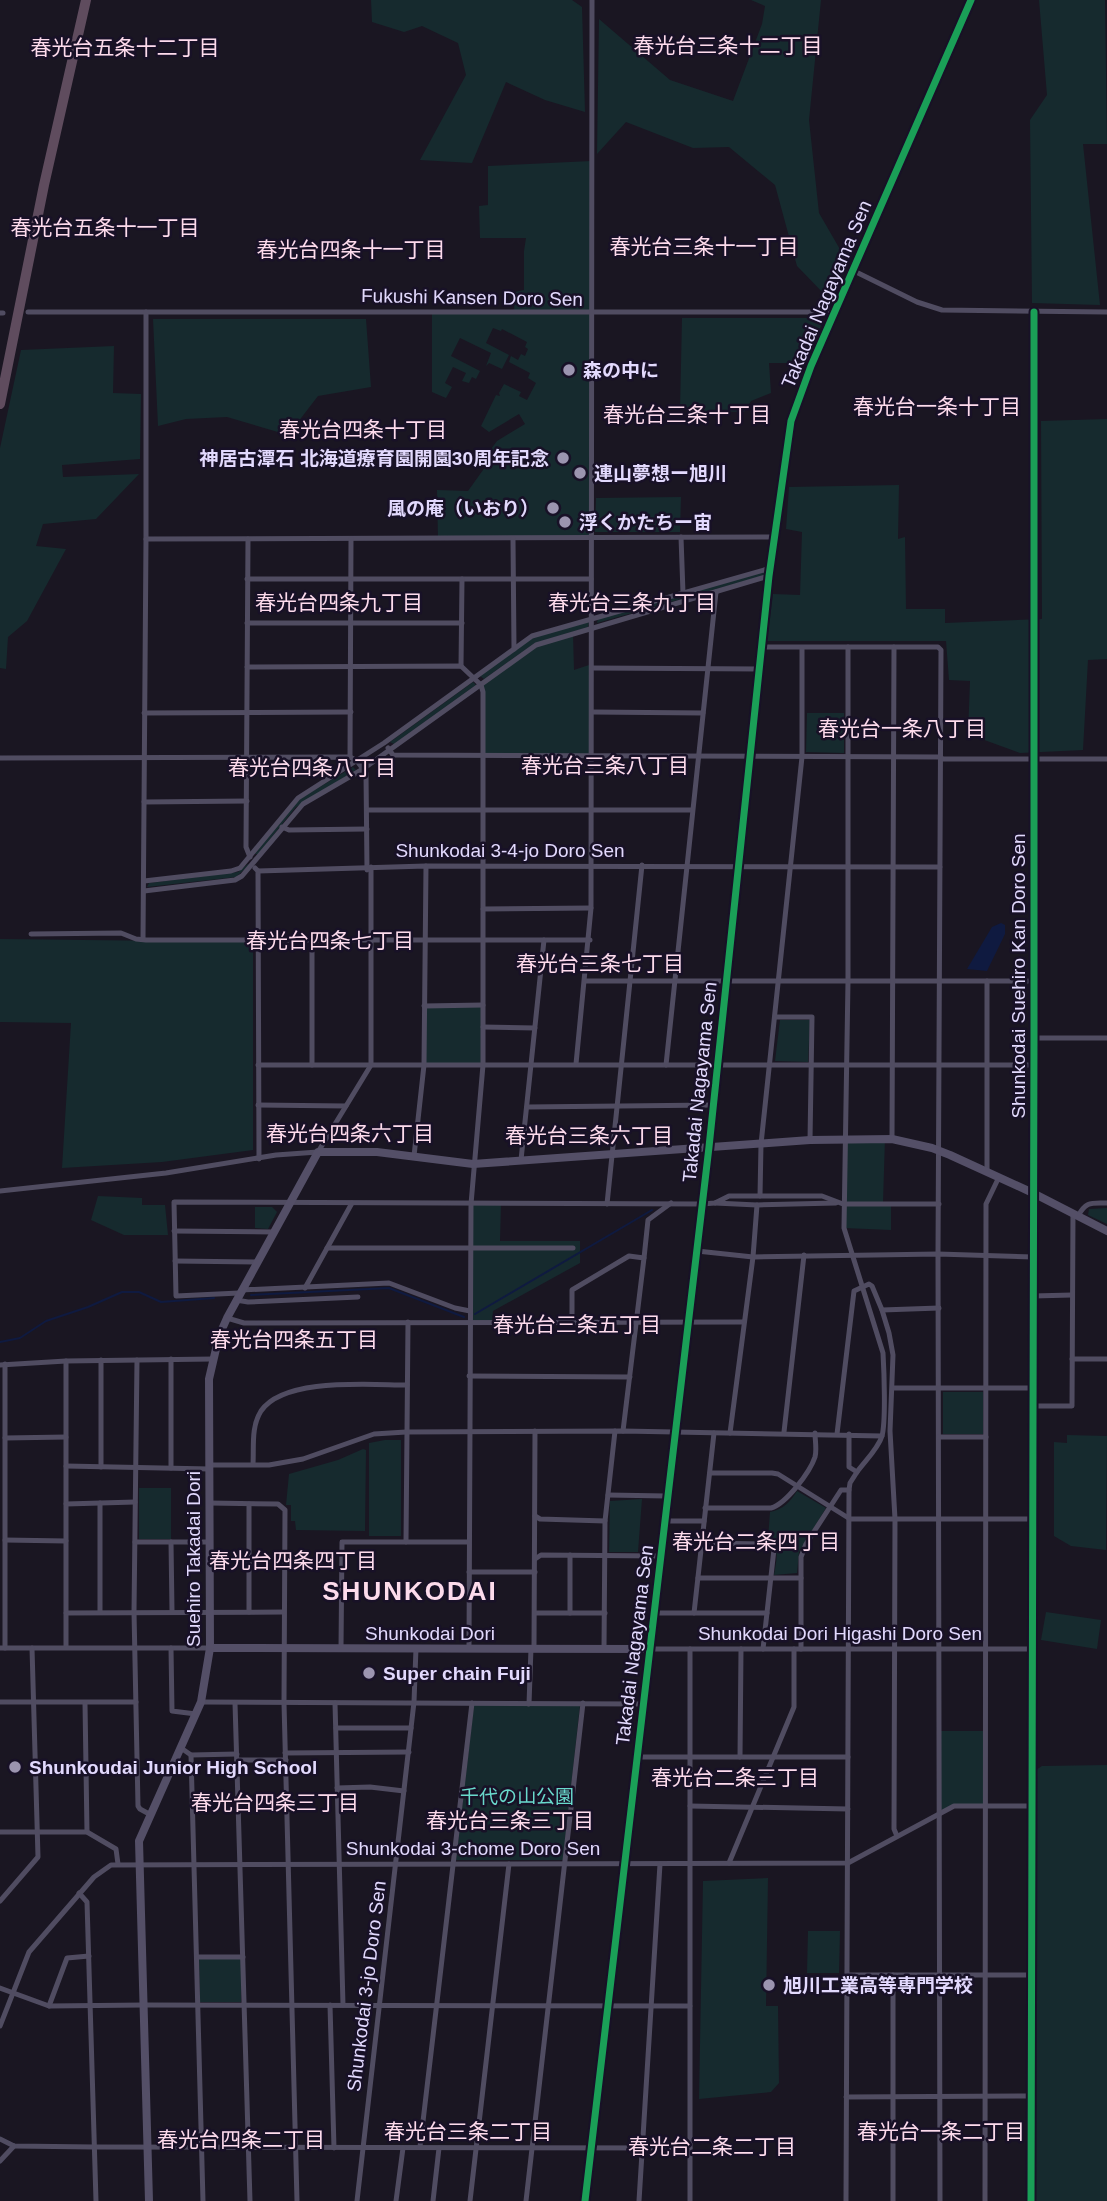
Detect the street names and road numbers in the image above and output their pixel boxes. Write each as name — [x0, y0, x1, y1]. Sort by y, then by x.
street label: Takadai Nagayama Sen — [777, 197, 876, 391]
street label: Fukushi Kansen Doro Sen — [361, 285, 583, 310]
street label: Shunkodai Suehiro Kan Doro Sen — [1008, 833, 1029, 1119]
street label: Shunkodai 3-4-jo Doro Sen — [395, 840, 625, 861]
street label: Takadai Nagayama Sen — [679, 981, 720, 1183]
street label: Suehiro Takadai Dori — [183, 1471, 204, 1647]
street label: Takadai Nagayama Sen — [612, 1544, 657, 1746]
street label: Shunkodai Dori — [365, 1623, 495, 1644]
street label: Shunkodai Dori Higashi Doro Sen — [698, 1623, 982, 1644]
street label: Shunkodai 3-chome Doro Sen — [346, 1838, 600, 1859]
street label: Shunkodai 3-jo Doro Sen — [343, 1879, 390, 2093]

